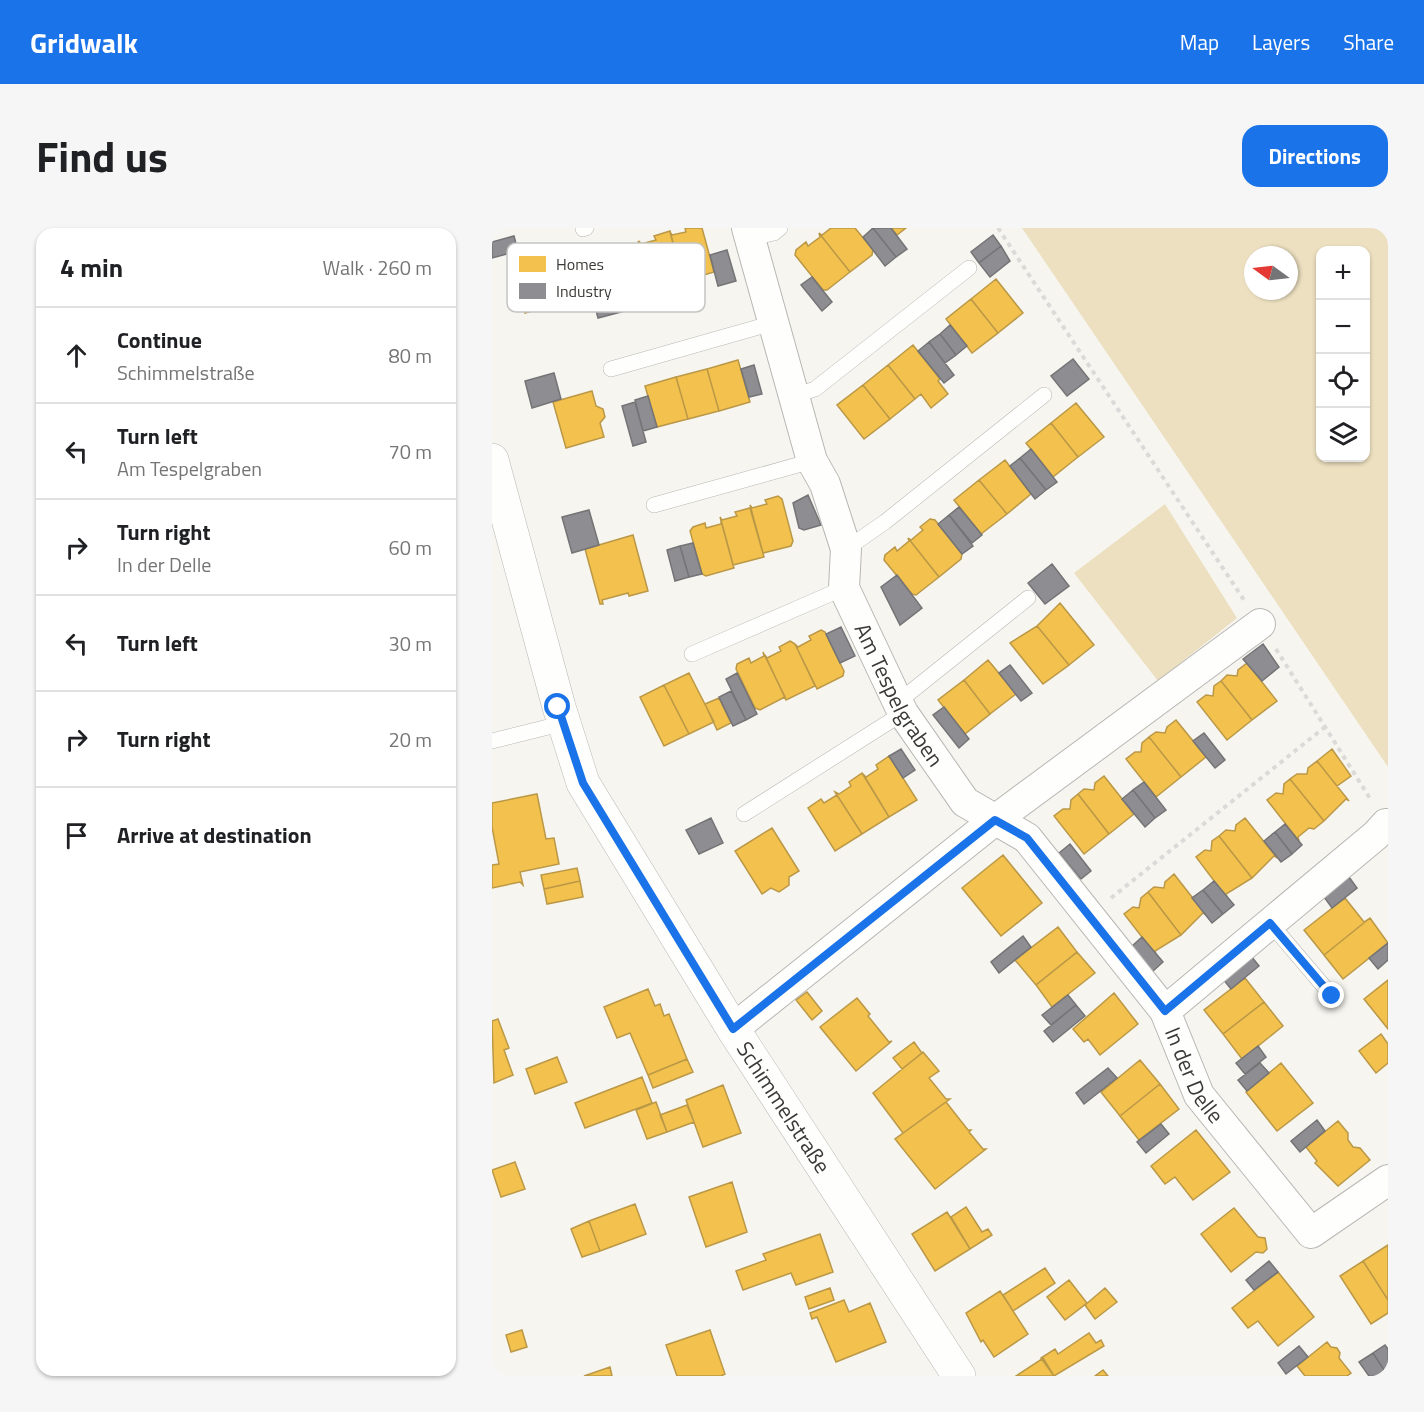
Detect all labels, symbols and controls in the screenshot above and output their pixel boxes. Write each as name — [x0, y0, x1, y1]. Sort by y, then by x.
text: Gridwalk — [30, 21, 138, 64]
text: Map — [1180, 26, 1219, 58]
text: Layers — [1252, 26, 1310, 58]
text: Share — [1343, 26, 1394, 58]
text: Find us — [36, 124, 168, 188]
button: Directions — [1242, 125, 1388, 187]
legend — [507, 243, 705, 312]
north arrow — [1244, 246, 1298, 300]
map controls — [1316, 246, 1370, 462]
button: + — [1316, 246, 1370, 300]
text: 4 min — [60, 248, 123, 287]
text: Walk · 260 m — [323, 252, 432, 283]
text: Homes — [556, 252, 604, 276]
text: Industry — [556, 279, 612, 303]
button: − — [1316, 300, 1370, 354]
text: Continue — [117, 323, 202, 357]
icon: ahead — [60, 339, 93, 372]
text: 80 m — [388, 340, 432, 371]
button: locate — [1316, 354, 1370, 408]
text: Schimmelstraße — [117, 357, 255, 388]
button: layers — [1316, 408, 1370, 462]
text: Turn left — [117, 419, 198, 453]
icon: left — [60, 435, 93, 468]
text: 70 m — [388, 436, 432, 467]
text: Am Tespelgraben — [117, 453, 262, 484]
text: Turn right — [117, 515, 211, 549]
icon: right — [60, 531, 93, 564]
text: 60 m — [388, 532, 432, 563]
text: In der Delle — [117, 549, 211, 580]
street label: Am Tespelgraben — [846, 617, 952, 774]
text: Turn left — [117, 626, 198, 660]
icon: left — [60, 627, 93, 660]
text: 30 m — [388, 628, 432, 659]
route start — [544, 693, 570, 719]
text: Turn right — [117, 722, 211, 756]
icon: right — [60, 723, 93, 756]
text: 20 m — [388, 724, 432, 755]
text: Arrive at destination — [117, 818, 312, 852]
icon: arrive — [60, 819, 93, 852]
route end — [1318, 982, 1344, 1008]
street label: In der Delle — [1156, 1022, 1232, 1131]
street label: Schimmelstraße — [728, 1034, 840, 1180]

